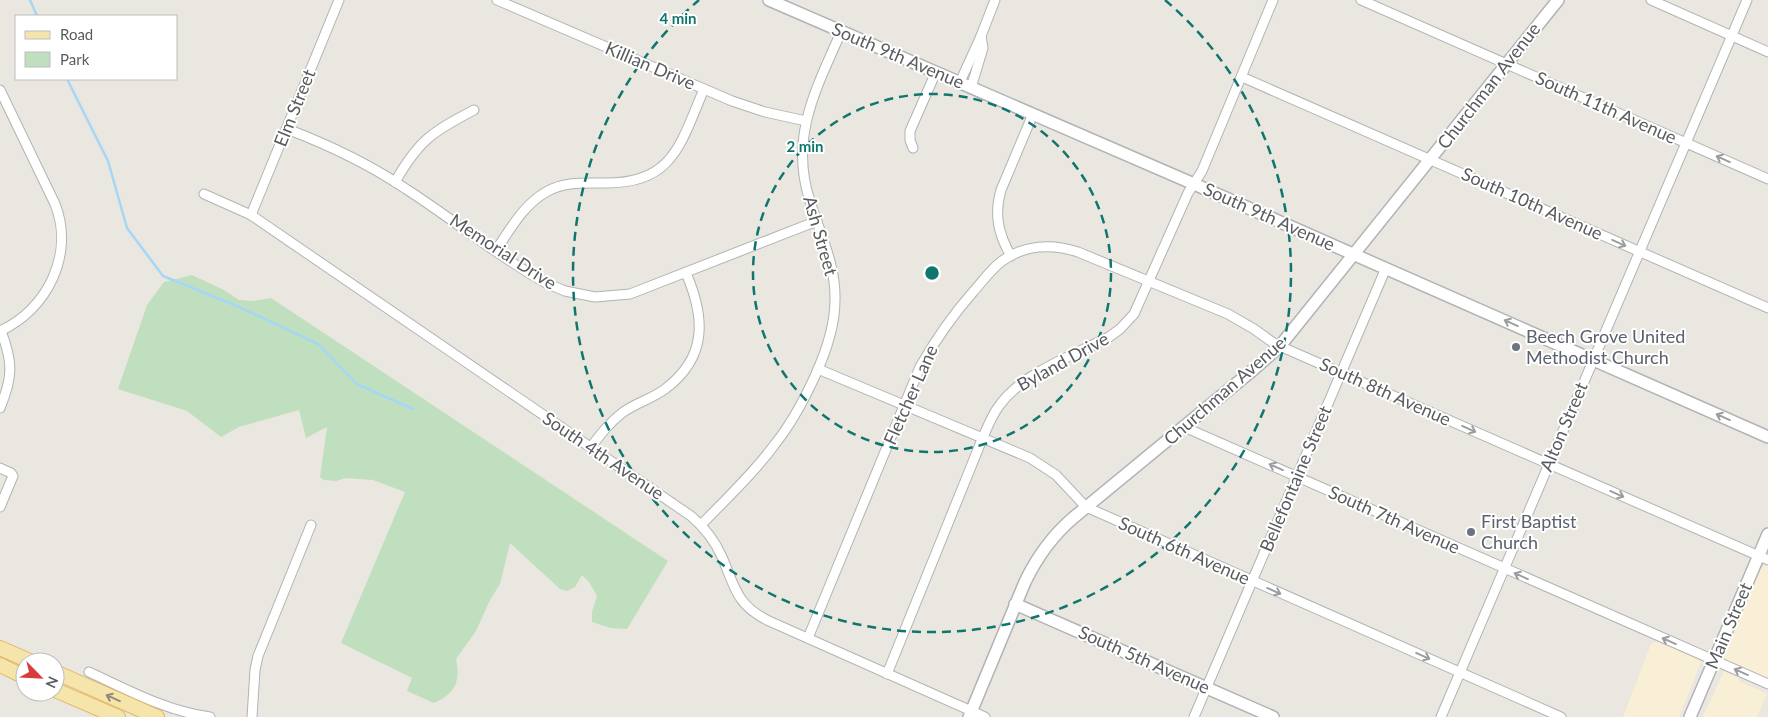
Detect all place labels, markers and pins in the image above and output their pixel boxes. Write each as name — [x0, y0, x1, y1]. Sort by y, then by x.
centre of rings — [923, 264, 941, 282]
place label: Beech Grove United Methodist Church — [1526, 325, 1685, 368]
marker: Beech Grove United Methodist Church — [1510, 341, 1522, 353]
place label: First Baptist Church — [1481, 510, 1577, 553]
marker: First Baptist Church — [1465, 526, 1477, 538]

